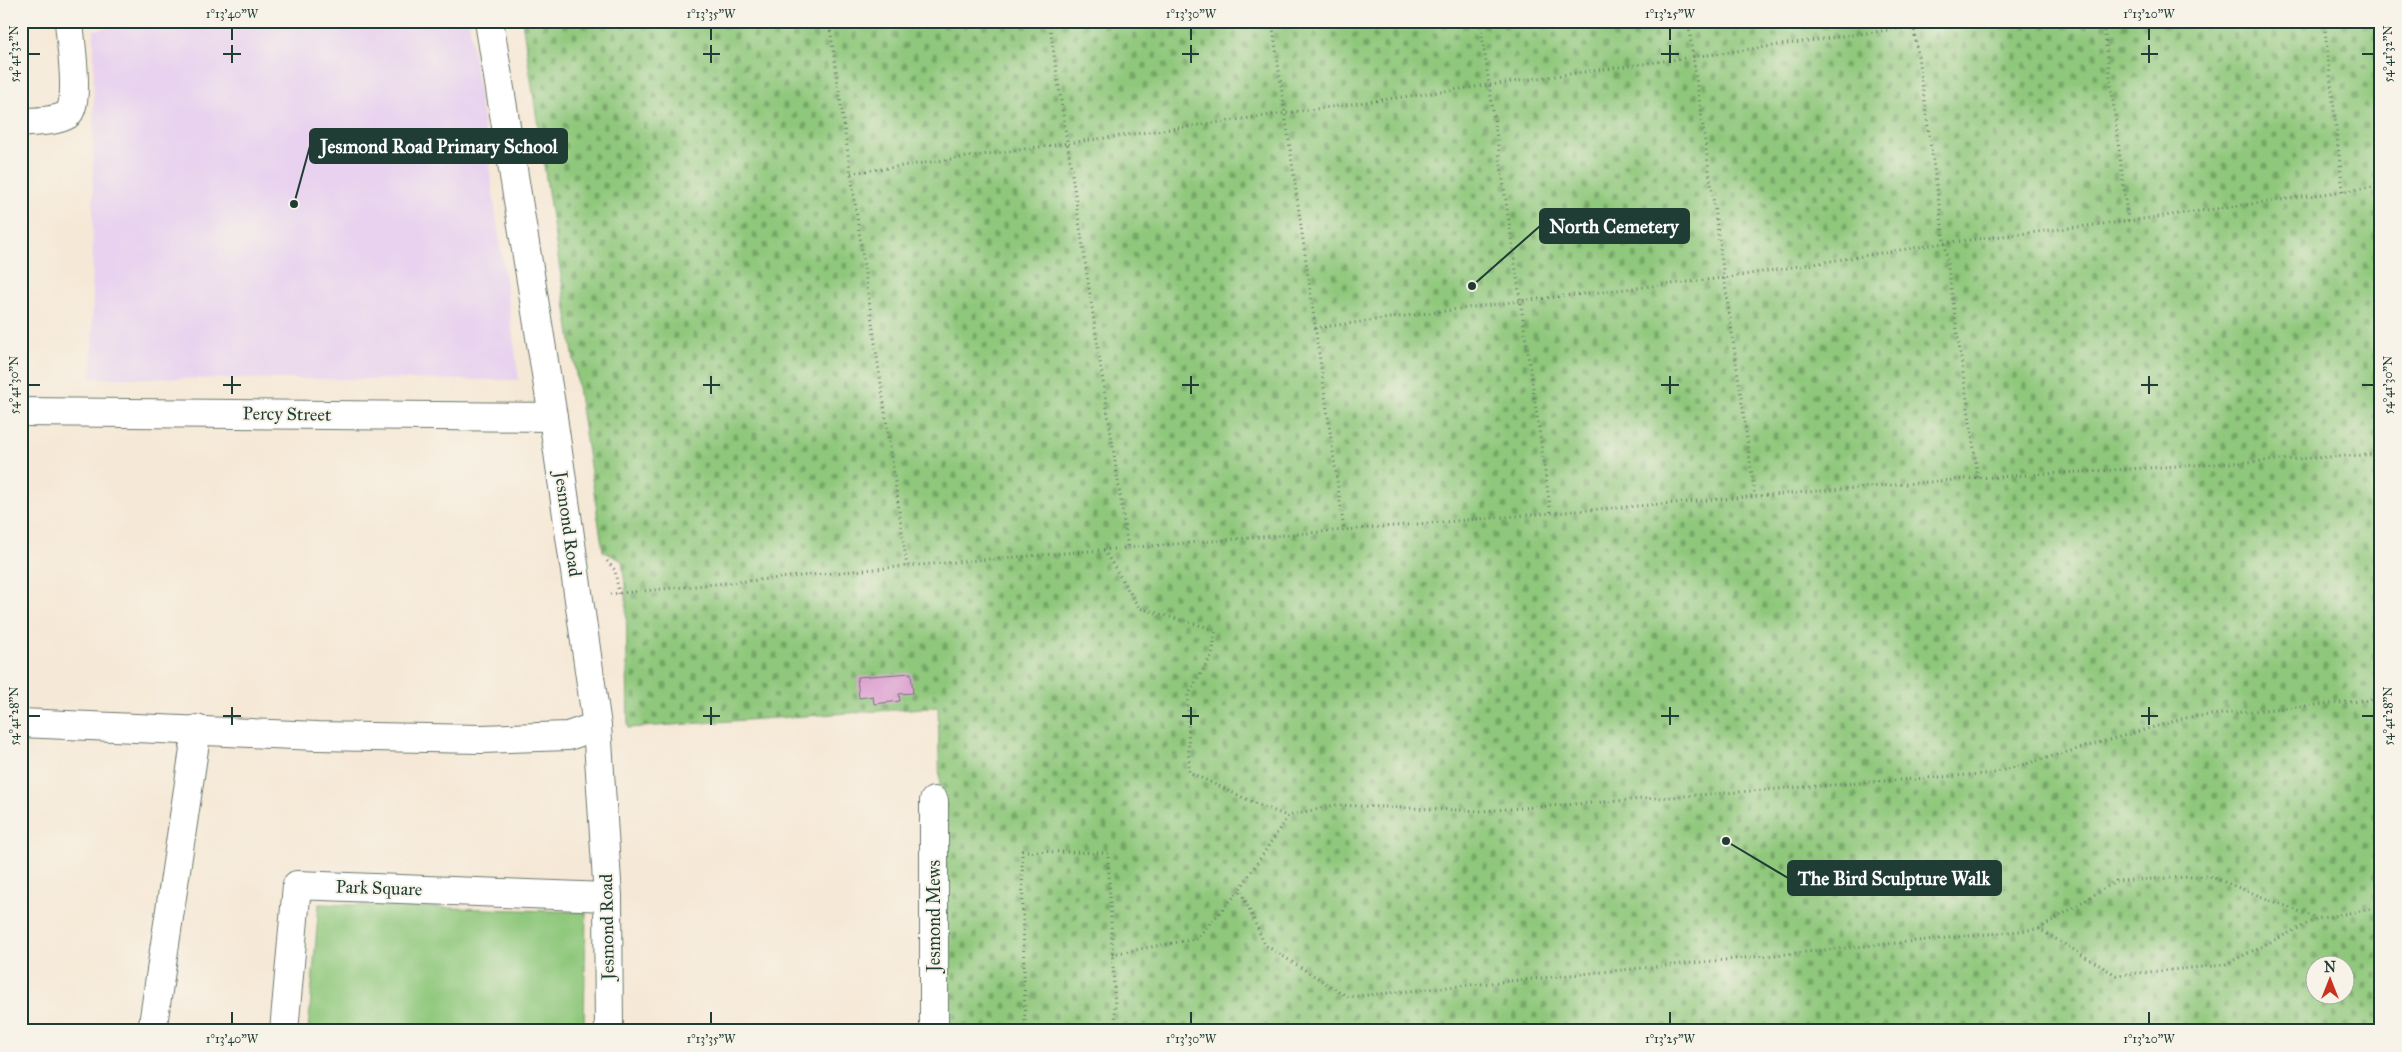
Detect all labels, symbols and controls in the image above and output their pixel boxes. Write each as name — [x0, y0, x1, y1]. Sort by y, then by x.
text: 1°13'40"W — [206, 7, 259, 21]
text: 1°13'35"W — [687, 7, 736, 21]
text: 1°13'30"W — [1166, 7, 1217, 21]
text: 1°13'25"W — [1645, 7, 1696, 21]
text: 1°13'20"W — [2123, 7, 2175, 21]
text: 54°41'32"N — [7, 25, 21, 83]
text: 54°41'32"N — [2381, 25, 2395, 83]
callout: Jesmond Road Primary School — [310, 129, 567, 163]
text: Jesmond Road Primary School — [317, 135, 559, 159]
callout: North Cemetery — [1540, 209, 1689, 243]
text: North Cemetery — [1549, 215, 1680, 239]
text: 54°41'30"N — [7, 356, 21, 414]
text: 54°41'30"N — [2381, 356, 2395, 414]
street label: Percy Street — [242, 402, 332, 426]
street label: Jesmond Road — [548, 468, 586, 578]
text: 54°41'28"N — [7, 687, 21, 745]
text: 54°41'28"N — [2381, 687, 2395, 745]
street label: Jesmond Mews — [923, 860, 946, 974]
callout: The Bird Sculpture Walk — [1788, 861, 2001, 895]
text: The Bird Sculpture Walk — [1797, 867, 1991, 891]
street label: Jesmond Road — [595, 874, 620, 982]
street label: Park Square — [335, 875, 423, 902]
north arrow — [2304, 954, 2354, 1004]
text: N — [2324, 959, 2336, 976]
text: 1°13'40"W — [206, 1032, 259, 1046]
text: 1°13'35"W — [687, 1032, 736, 1046]
text: 1°13'30"W — [1166, 1032, 1217, 1046]
text: 1°13'25"W — [1645, 1032, 1696, 1046]
text: 1°13'20"W — [2123, 1032, 2175, 1046]

